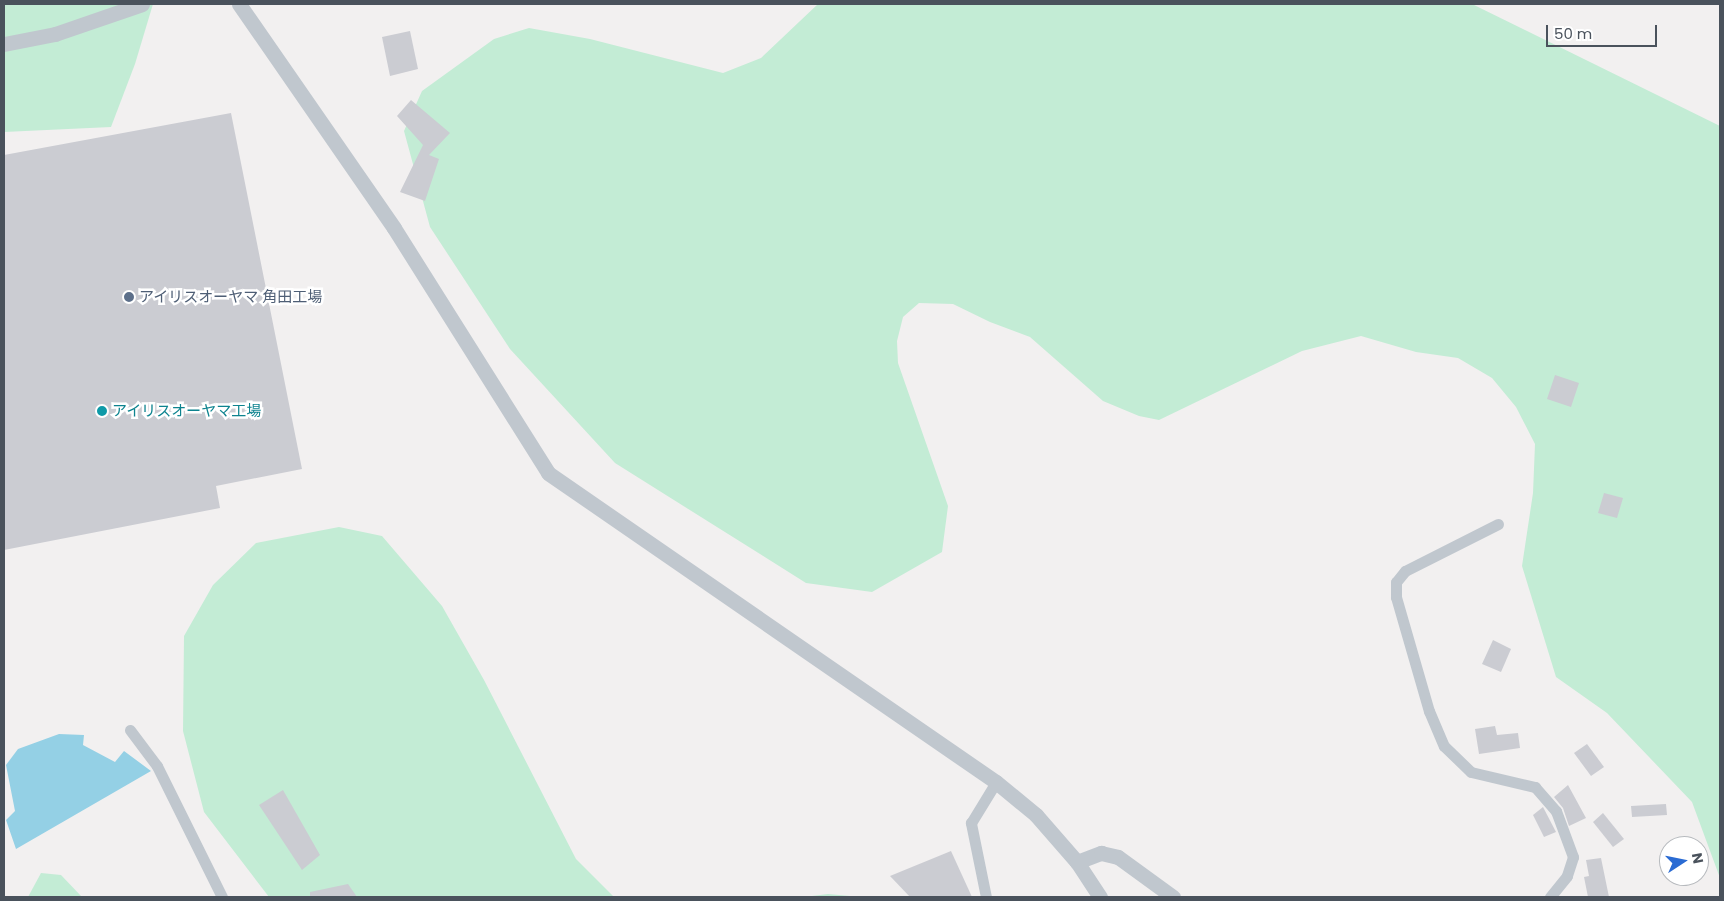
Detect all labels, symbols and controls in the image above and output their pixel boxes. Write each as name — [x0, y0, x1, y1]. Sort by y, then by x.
scale bar — [1549, 15, 1660, 47]
text: 50 m — [1554, 23, 1592, 44]
place label: アイリスオーヤマ 角田工場 — [139, 288, 323, 306]
marker: アイリスオーヤマ 角田工場 — [123, 291, 135, 303]
place label: アイリスオーヤマ工場 — [112, 402, 262, 420]
marker: アイリスオーヤマ工場 — [96, 405, 108, 417]
north arrow — [1659, 836, 1709, 886]
text: N — [1687, 851, 1709, 865]

